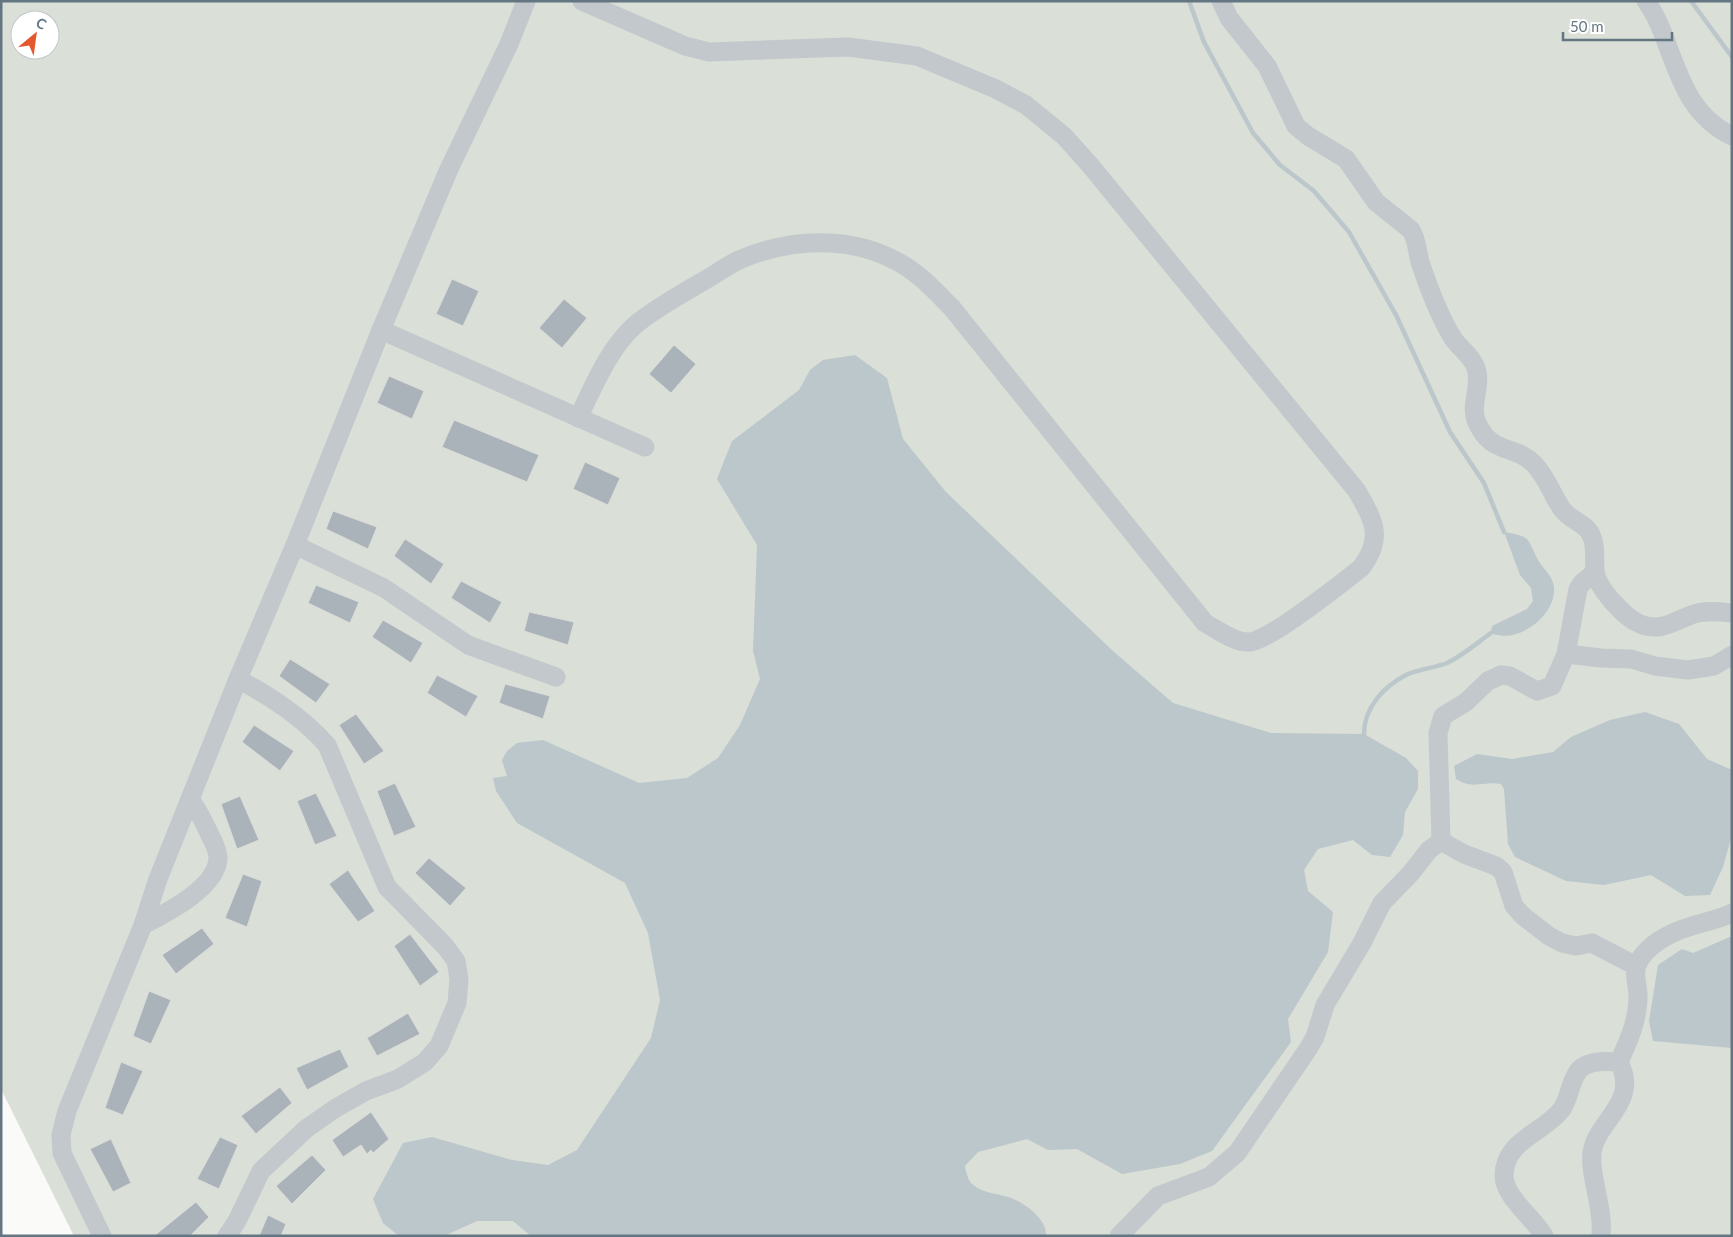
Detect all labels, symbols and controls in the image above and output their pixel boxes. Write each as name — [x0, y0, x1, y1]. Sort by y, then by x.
north arrow — [10, 10, 60, 60]
scale bar — [1563, 10, 1672, 42]
text: С — [33, 14, 50, 33]
text: 50 m — [1570, 17, 1604, 35]

